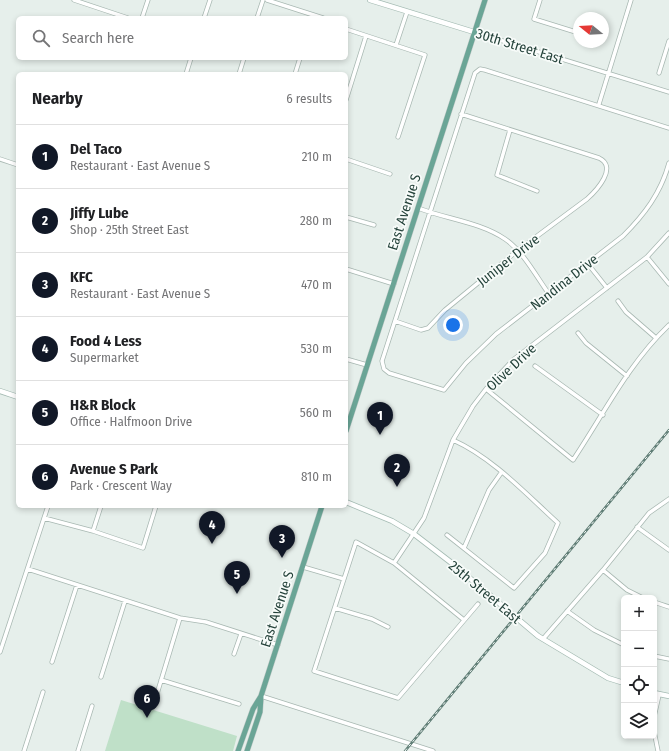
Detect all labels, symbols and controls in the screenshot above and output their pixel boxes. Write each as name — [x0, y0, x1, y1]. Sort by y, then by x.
north arrow — [573, 12, 609, 48]
search box — [16, 16, 348, 60]
street label: 30th Street East — [474, 25, 566, 68]
icon: search — [30, 27, 52, 49]
text: Search here — [62, 29, 134, 47]
text: Nearby — [32, 88, 83, 109]
text: 6 results — [286, 91, 332, 106]
text: Del Taco — [70, 140, 122, 158]
text: 1 — [42, 149, 48, 164]
text: 210 m — [302, 149, 332, 164]
text: Restaurant · East Avenue S — [70, 158, 210, 173]
street label: East Avenue S — [384, 172, 425, 252]
text: Jiffy Lube — [70, 204, 129, 222]
text: 2 — [42, 213, 48, 228]
text: 280 m — [300, 213, 332, 228]
text: Shop · 25th Street East — [70, 222, 189, 237]
street label: Juniper Drive — [474, 231, 543, 290]
street label: Nandina Drive — [527, 251, 601, 314]
text: KFC — [70, 268, 93, 286]
text: 3 — [42, 277, 48, 292]
text: 470 m — [301, 277, 332, 292]
text: Restaurant · East Avenue S — [70, 286, 210, 301]
your location — [443, 315, 463, 335]
text: Food 4 Less — [70, 332, 142, 350]
street label: Olive Drive — [483, 340, 540, 395]
text: 4 — [42, 341, 48, 356]
text: 530 m — [300, 341, 332, 356]
text: Supermarket — [70, 350, 139, 365]
text: H&R Block — [70, 396, 136, 414]
pin: 1 — [367, 402, 393, 435]
text: 5 — [42, 405, 48, 420]
text: 560 m — [300, 405, 332, 420]
text: Office · Halfmoon Drive — [70, 414, 192, 429]
pin: 2 — [384, 454, 410, 487]
text: Avenue S Park — [70, 460, 158, 478]
text: 6 — [42, 469, 48, 484]
text: 810 m — [301, 469, 332, 484]
text: Park · Crescent Way — [70, 478, 172, 493]
pin: 4 — [199, 511, 225, 544]
pin: 3 — [269, 525, 295, 558]
street label: 25th Street East — [445, 557, 525, 628]
pin: 5 — [224, 561, 250, 594]
street label: East Avenue S — [257, 569, 298, 649]
map controls — [621, 595, 657, 739]
button: + — [621, 595, 657, 631]
button: − — [621, 631, 657, 667]
button: locate — [621, 667, 657, 703]
pin: 6 — [134, 685, 160, 718]
button: layers — [621, 703, 657, 739]

